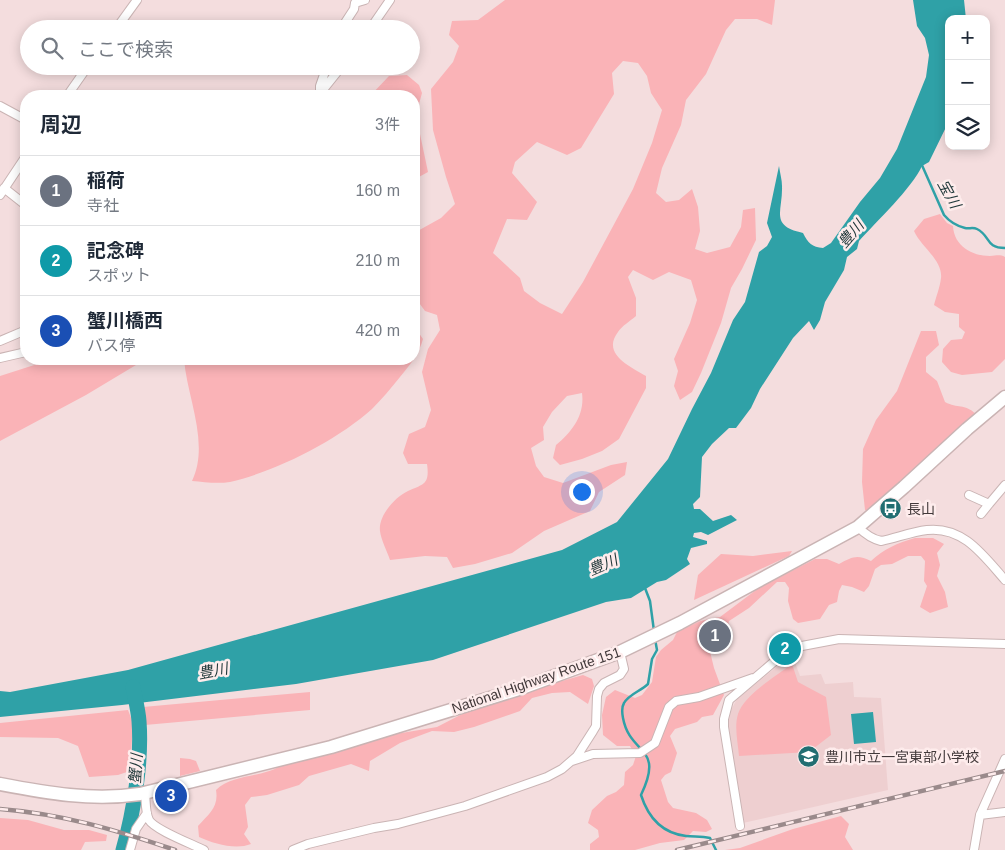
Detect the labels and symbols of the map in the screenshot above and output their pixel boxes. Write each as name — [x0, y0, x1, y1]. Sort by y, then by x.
water label: 宝川 — [935, 177, 965, 213]
water label: 豊川 — [834, 215, 868, 251]
your location — [569, 479, 595, 505]
bus stop icon: 長山 — [879, 497, 903, 521]
place label: 長山 — [907, 501, 935, 517]
water label: 豊川 — [586, 550, 622, 578]
pin: 1 — [699, 617, 731, 655]
pin: 2 — [769, 630, 801, 668]
street label: National Highway Route 151 — [450, 643, 623, 716]
water label: 豊川 — [197, 659, 231, 682]
school or university icon: 豊川市立一宮東部小学校 — [797, 745, 821, 769]
place label: 豊川市立一宮東部小学校 — [825, 749, 979, 765]
water label: 蟹川 — [126, 751, 145, 785]
pin: 3 — [155, 777, 187, 815]

